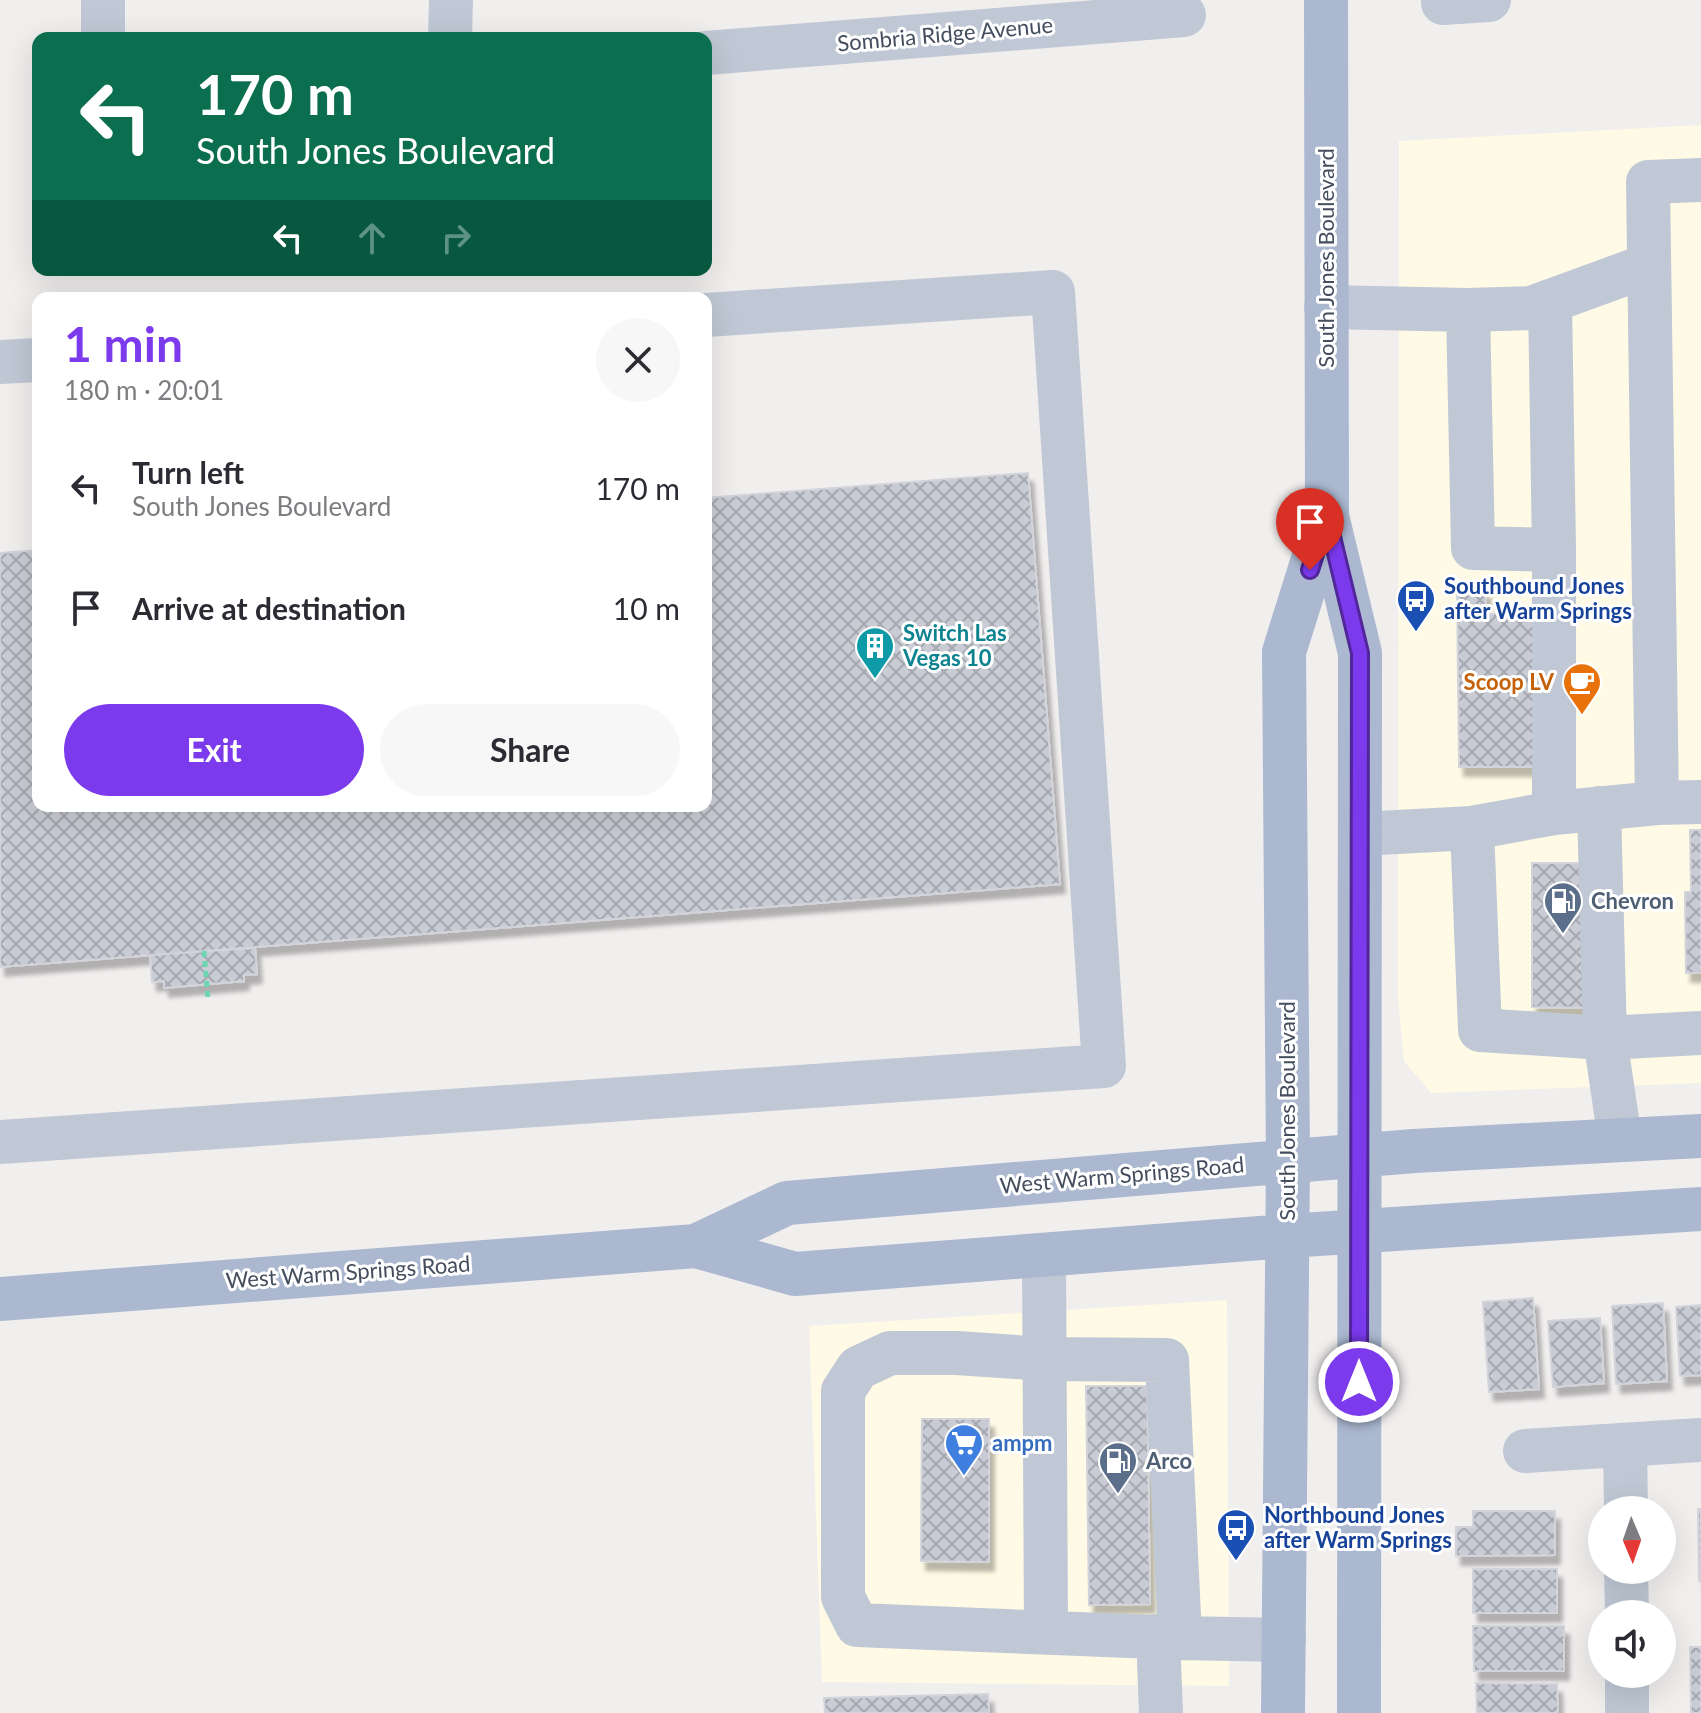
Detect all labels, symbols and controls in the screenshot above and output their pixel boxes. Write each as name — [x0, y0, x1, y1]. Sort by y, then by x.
street label: Sombria Ridge Avenue — [836, 11, 1054, 56]
text: 170 m — [196, 60, 354, 127]
icon: left — [64, 64, 168, 168]
text: South Jones Boulevard — [196, 128, 555, 172]
street label: South Jones Boulevard — [1312, 148, 1339, 368]
icon: left — [266, 216, 310, 260]
icon: ahead — [350, 216, 394, 260]
icon: right — [434, 216, 478, 260]
text: 1 min — [64, 315, 183, 372]
button: close — [596, 318, 680, 402]
text: 180 m · 20:01 — [64, 374, 224, 406]
text: Turn left — [132, 454, 244, 490]
icon: left — [64, 466, 108, 510]
text: 170 m — [595, 470, 680, 506]
pin — [1276, 488, 1344, 570]
text: South Jones Boulevard — [132, 490, 391, 522]
icon: arrive — [1288, 500, 1332, 544]
place label: Southbound Jones after Warm Springs — [1444, 572, 1632, 624]
bus stop icon: Southbound Jones after Warm Springs — [1395, 578, 1437, 633]
icon: arrive — [64, 586, 108, 630]
text: Arrive at destination — [132, 590, 406, 626]
text: 10 m — [613, 590, 680, 626]
place label: Switch Las Vegas 10 — [902, 619, 1007, 671]
building icon: Switch Las Vegas 10 — [854, 625, 896, 680]
cafe icon: Scoop LV — [1561, 661, 1603, 716]
place label: Scoop LV — [1464, 668, 1555, 695]
button: Exit — [64, 704, 364, 796]
button: Share — [380, 704, 680, 796]
fuel station icon: Chevron — [1542, 880, 1584, 935]
place label: Chevron — [1591, 887, 1674, 914]
street label: South Jones Boulevard — [1273, 1001, 1300, 1221]
street label: West Warm Springs Road — [999, 1150, 1245, 1199]
street label: West Warm Springs Road — [225, 1249, 471, 1294]
position arrow — [1317, 1340, 1401, 1424]
supermarket icon: ampm — [943, 1422, 985, 1477]
place label: ampm — [992, 1429, 1053, 1456]
fuel station icon: Arco — [1097, 1440, 1139, 1495]
place label: Arco — [1145, 1447, 1192, 1474]
north arrow — [1588, 1496, 1676, 1584]
map controls — [1588, 1496, 1676, 1688]
place label: Northbound Jones after Warm Springs — [1264, 1501, 1452, 1553]
bus stop icon: Northbound Jones after Warm Springs — [1215, 1507, 1257, 1562]
button: sound — [1588, 1600, 1676, 1688]

